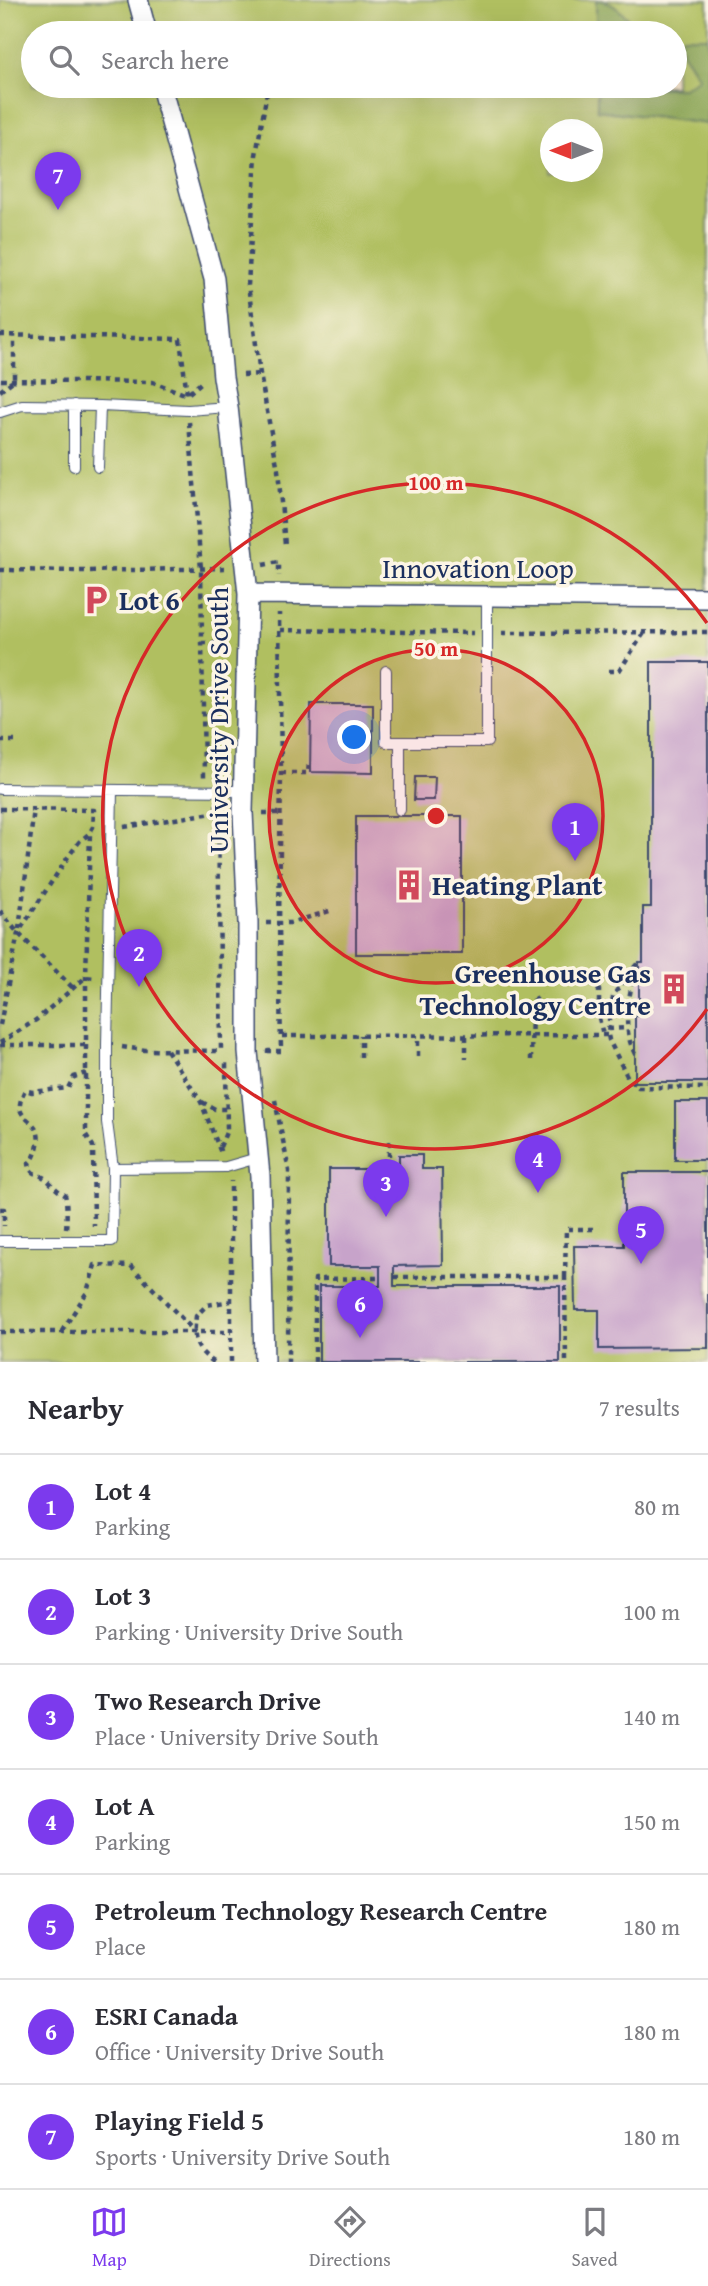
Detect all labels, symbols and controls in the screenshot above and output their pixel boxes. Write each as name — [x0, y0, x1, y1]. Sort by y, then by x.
search box — [21, 21, 687, 98]
text: Search here — [101, 40, 229, 79]
icon: search — [45, 41, 83, 79]
north arrow — [540, 119, 603, 182]
pin: 7 — [35, 152, 81, 210]
text: 100 m — [408, 467, 464, 498]
street label: Innovation Loop — [382, 547, 574, 588]
place label: Lot 6 — [119, 579, 180, 620]
parking icon: Lot 6 — [79, 583, 113, 617]
street label: University Drive South — [197, 586, 238, 853]
text: 50 m — [414, 633, 458, 664]
your location — [337, 720, 371, 754]
pin: 1 — [552, 803, 598, 861]
centre of rings — [424, 804, 448, 828]
place label: Heating Plant — [432, 864, 603, 905]
building icon: Heating Plant — [392, 868, 426, 902]
pin: 2 — [116, 929, 162, 987]
place label: Greenhouse Gas Technology Centre — [420, 952, 651, 1025]
building icon: Greenhouse Gas Technology Centre — [657, 972, 691, 1006]
pin: 4 — [515, 1135, 561, 1193]
pin: 3 — [363, 1159, 409, 1217]
pin: 5 — [618, 1206, 664, 1264]
pin: 6 — [337, 1280, 383, 1338]
text: Nearby — [28, 1386, 124, 1430]
text: 7 results — [599, 1391, 680, 1424]
text: Lot 4 — [95, 1471, 151, 1510]
text: 1 — [45, 1490, 57, 1523]
text: 80 m — [634, 1490, 680, 1523]
text: Parking — [95, 1510, 170, 1543]
text: Lot 3 — [95, 1576, 151, 1615]
text: 2 — [45, 1595, 57, 1628]
text: 100 m — [623, 1595, 680, 1628]
text: Parking · University Drive South — [95, 1615, 403, 1648]
text: Two Research Drive — [95, 1681, 321, 1720]
text: 3 — [45, 1700, 57, 1733]
text: 140 m — [623, 1700, 680, 1733]
text: Place · University Drive South — [95, 1720, 379, 1753]
text: Lot A — [95, 1786, 155, 1825]
text: 4 — [45, 1805, 57, 1838]
text: 150 m — [623, 1805, 680, 1838]
text: Parking — [95, 1825, 170, 1858]
text: Petroleum Technology Research Centre — [95, 1891, 547, 1930]
text: 5 — [45, 1910, 57, 1943]
text: 180 m — [623, 1910, 680, 1943]
text: Place — [95, 1930, 146, 1963]
text: ESRI Canada — [95, 1996, 238, 2035]
text: 6 — [45, 2015, 57, 2048]
text: 180 m — [623, 2015, 680, 2048]
text: Office · University Drive South — [95, 2035, 384, 2068]
text: Playing Field 5 — [95, 2101, 264, 2140]
text: 7 — [45, 2120, 57, 2153]
text: 180 m — [623, 2120, 680, 2153]
text: Sports · University Drive South — [95, 2140, 390, 2173]
tab: Map — [90, 2203, 128, 2273]
tab: Directions — [309, 2203, 391, 2273]
tab: Saved — [572, 2203, 618, 2273]

